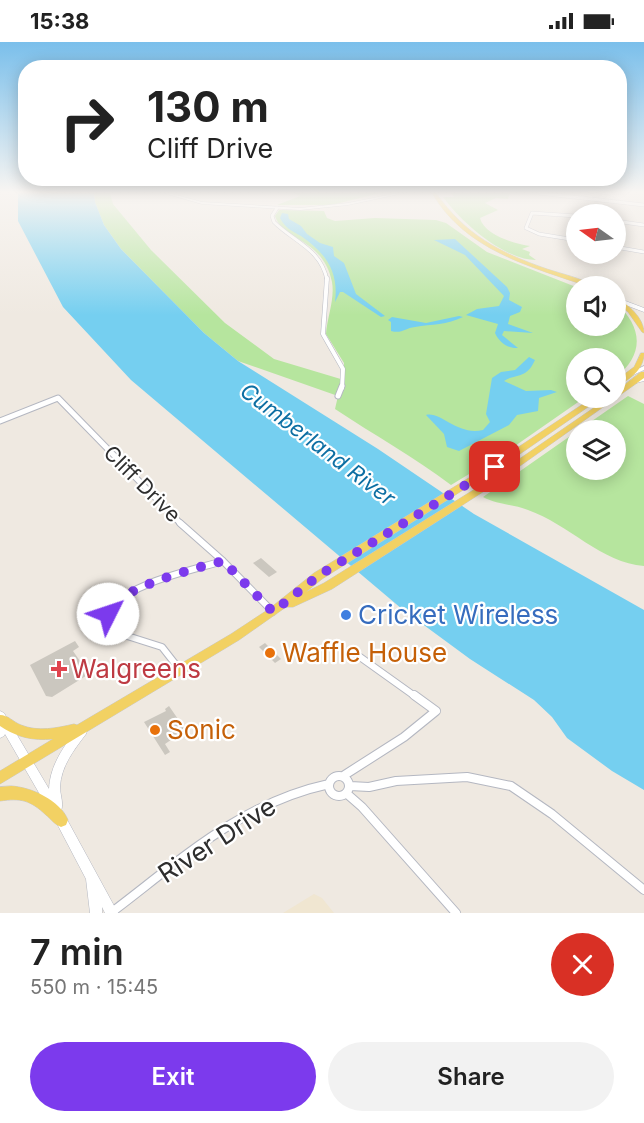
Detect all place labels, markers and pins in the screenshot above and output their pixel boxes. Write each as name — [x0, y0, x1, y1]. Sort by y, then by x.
pin — [469, 441, 520, 492]
place label: Cricket Wireless — [358, 599, 558, 630]
marker: Cricket Wireless — [339, 608, 353, 622]
place label: Waffle House — [282, 637, 447, 668]
marker: Waffle House — [263, 646, 277, 660]
place label: Walgreens — [71, 653, 201, 684]
marker: Walgreens — [52, 662, 66, 676]
place label: Sonic — [167, 714, 236, 745]
marker: Sonic — [148, 723, 162, 737]

